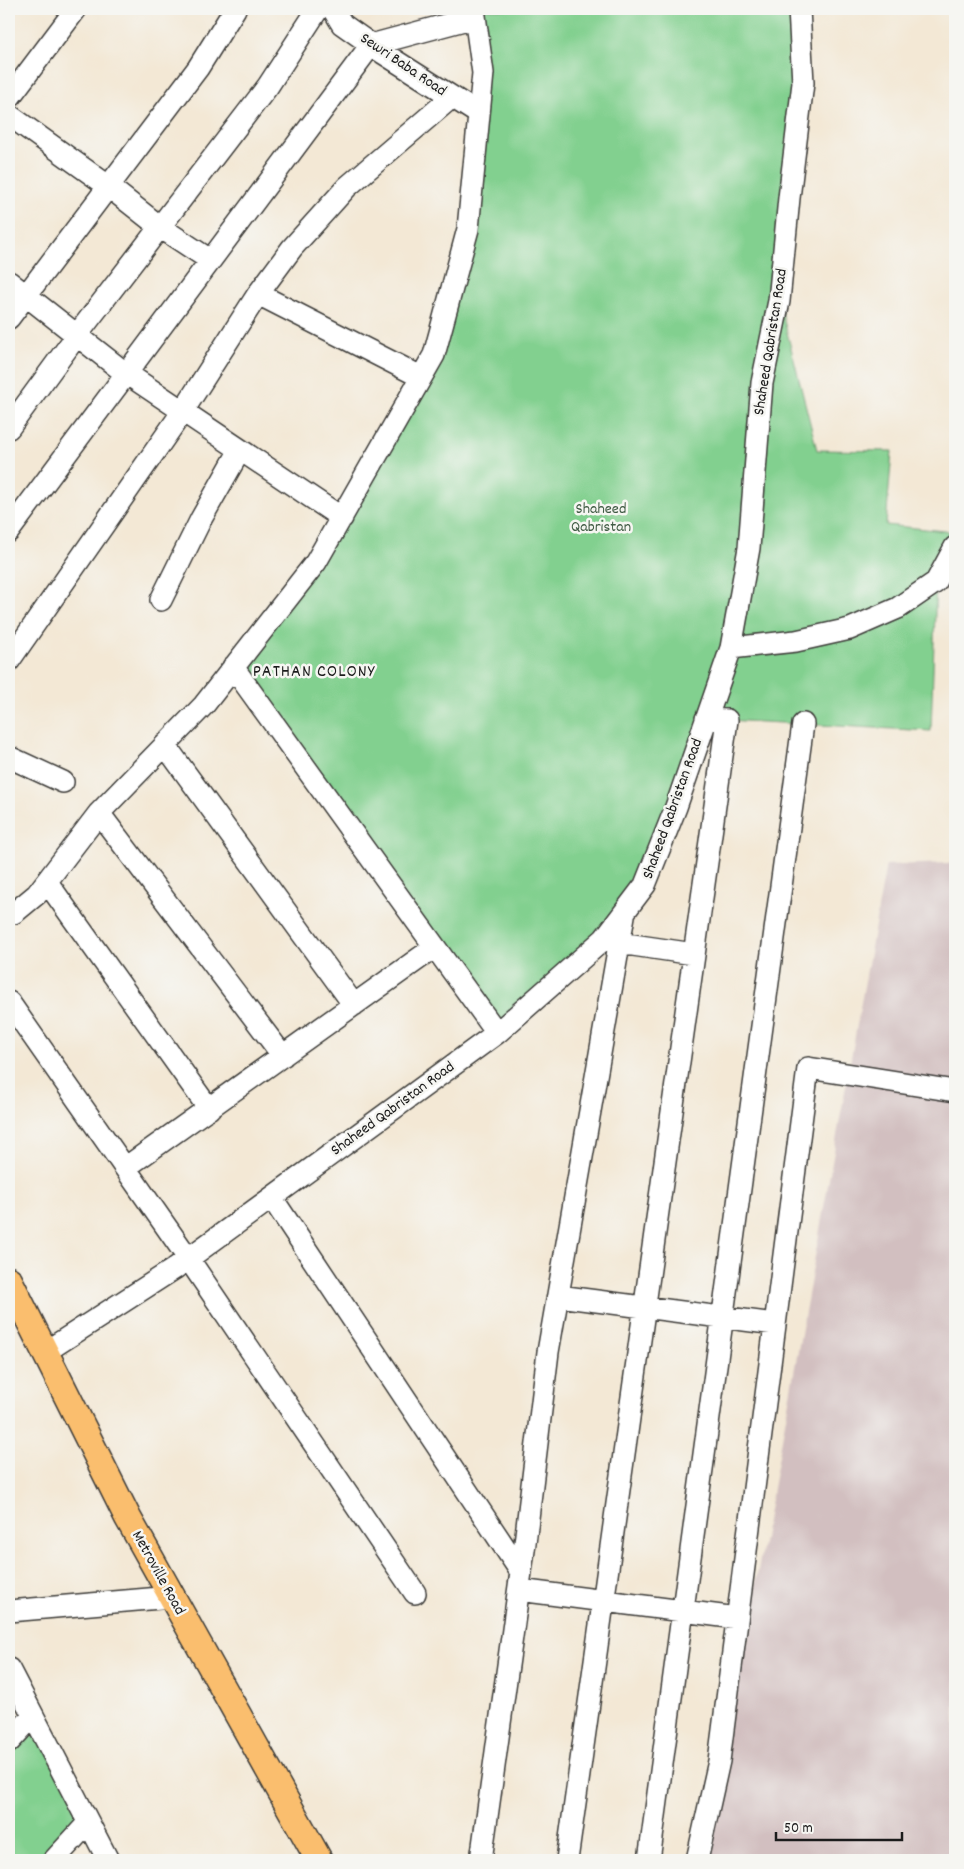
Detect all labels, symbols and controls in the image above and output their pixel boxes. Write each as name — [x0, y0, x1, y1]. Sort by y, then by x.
street label: Sewri Baba Road — [355, 27, 451, 103]
street label: Shaheed Qabristan Road — [748, 267, 794, 417]
park label: Shaheed Qabristan — [571, 498, 631, 539]
district label: PATHAN COLONY — [253, 660, 376, 685]
street label: Shaheed Qabristan Road — [637, 735, 709, 883]
street label: Shaheed Qabristan Road — [326, 1056, 460, 1162]
street label: Metroville Road — [125, 1527, 191, 1619]
scale bar — [776, 1809, 903, 1841]
text: 50 m — [784, 1818, 813, 1840]

